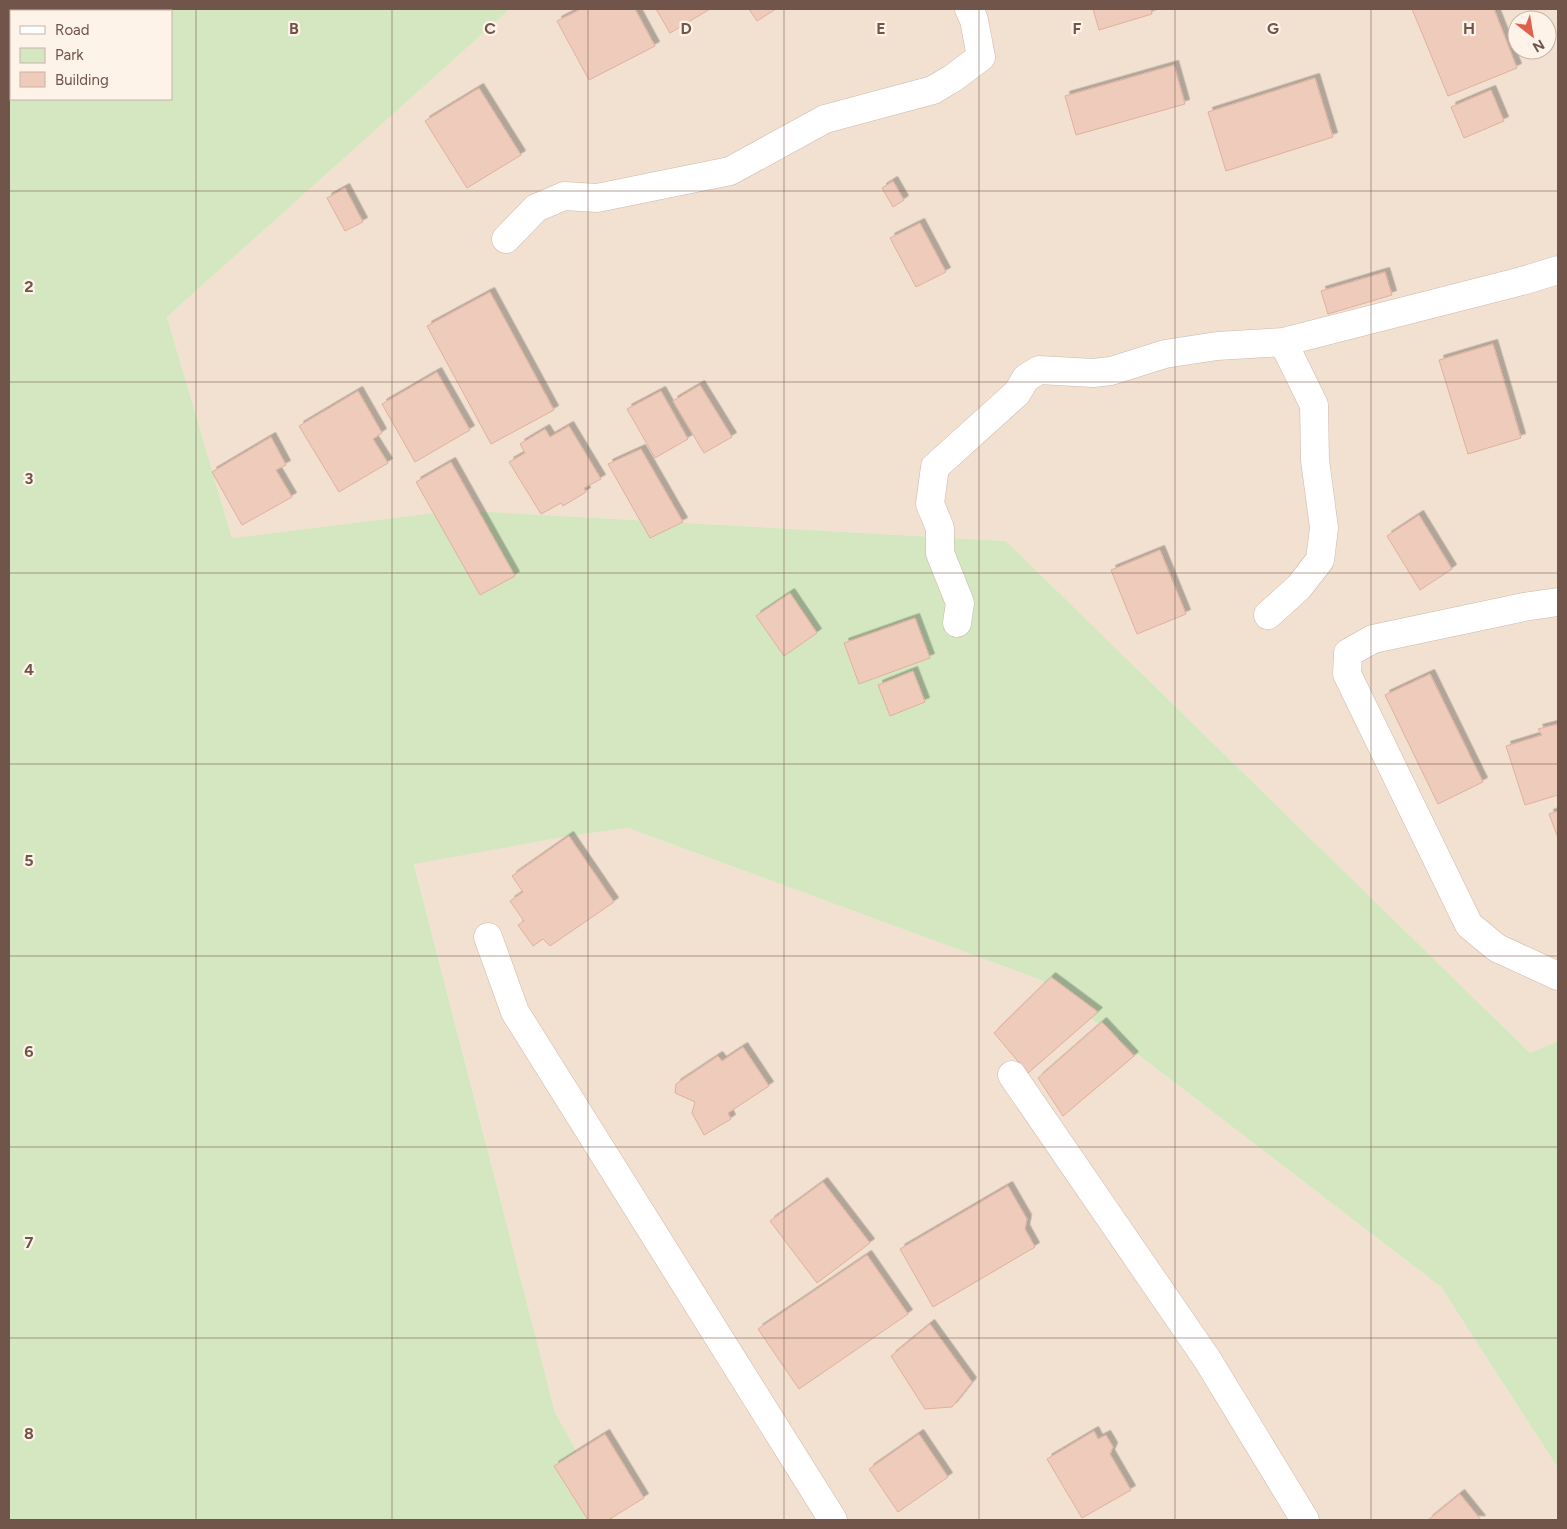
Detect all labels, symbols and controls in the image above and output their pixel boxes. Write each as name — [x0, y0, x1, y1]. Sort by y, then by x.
legend — [10, 10, 172, 100]
north arrow — [1507, 10, 1557, 60]
text: B — [289, 19, 299, 38]
text: C — [484, 19, 496, 38]
text: D — [680, 19, 692, 38]
text: E — [876, 19, 886, 38]
text: F — [1073, 19, 1082, 38]
text: G — [1267, 19, 1279, 38]
text: H — [1463, 19, 1475, 38]
text: Road — [55, 21, 90, 39]
text: N — [1529, 36, 1547, 56]
text: Park — [55, 46, 84, 64]
text: Building — [55, 71, 109, 89]
text: 2 — [24, 277, 34, 296]
text: 3 — [25, 469, 34, 488]
text: 4 — [24, 660, 34, 679]
text: 5 — [24, 851, 34, 870]
text: 6 — [24, 1042, 34, 1061]
text: 7 — [25, 1233, 34, 1252]
text: 8 — [24, 1424, 34, 1443]

